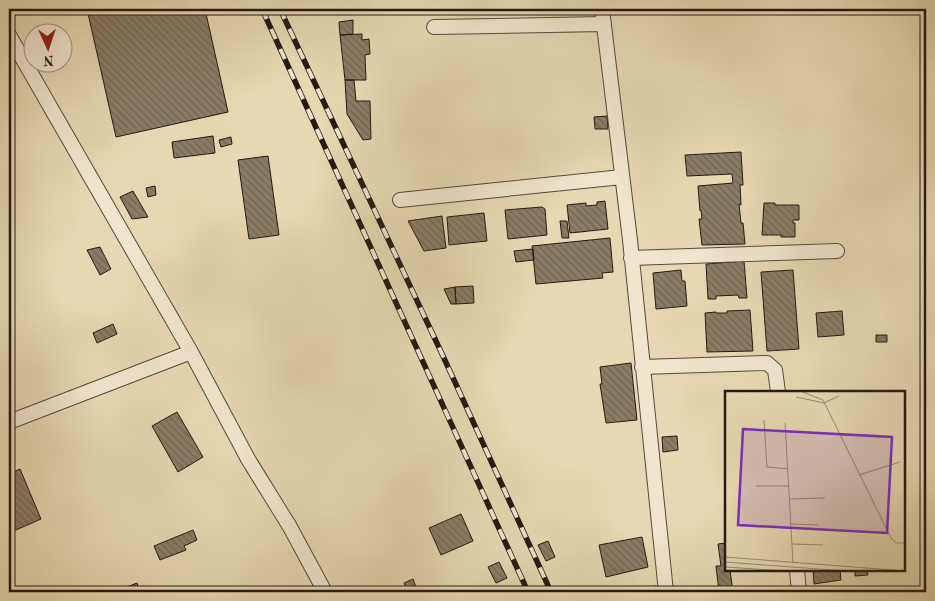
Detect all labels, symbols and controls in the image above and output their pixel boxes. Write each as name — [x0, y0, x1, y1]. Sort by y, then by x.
north arrow — [22, 22, 72, 72]
text: N — [43, 53, 54, 67]
inset map — [725, 391, 905, 571]

